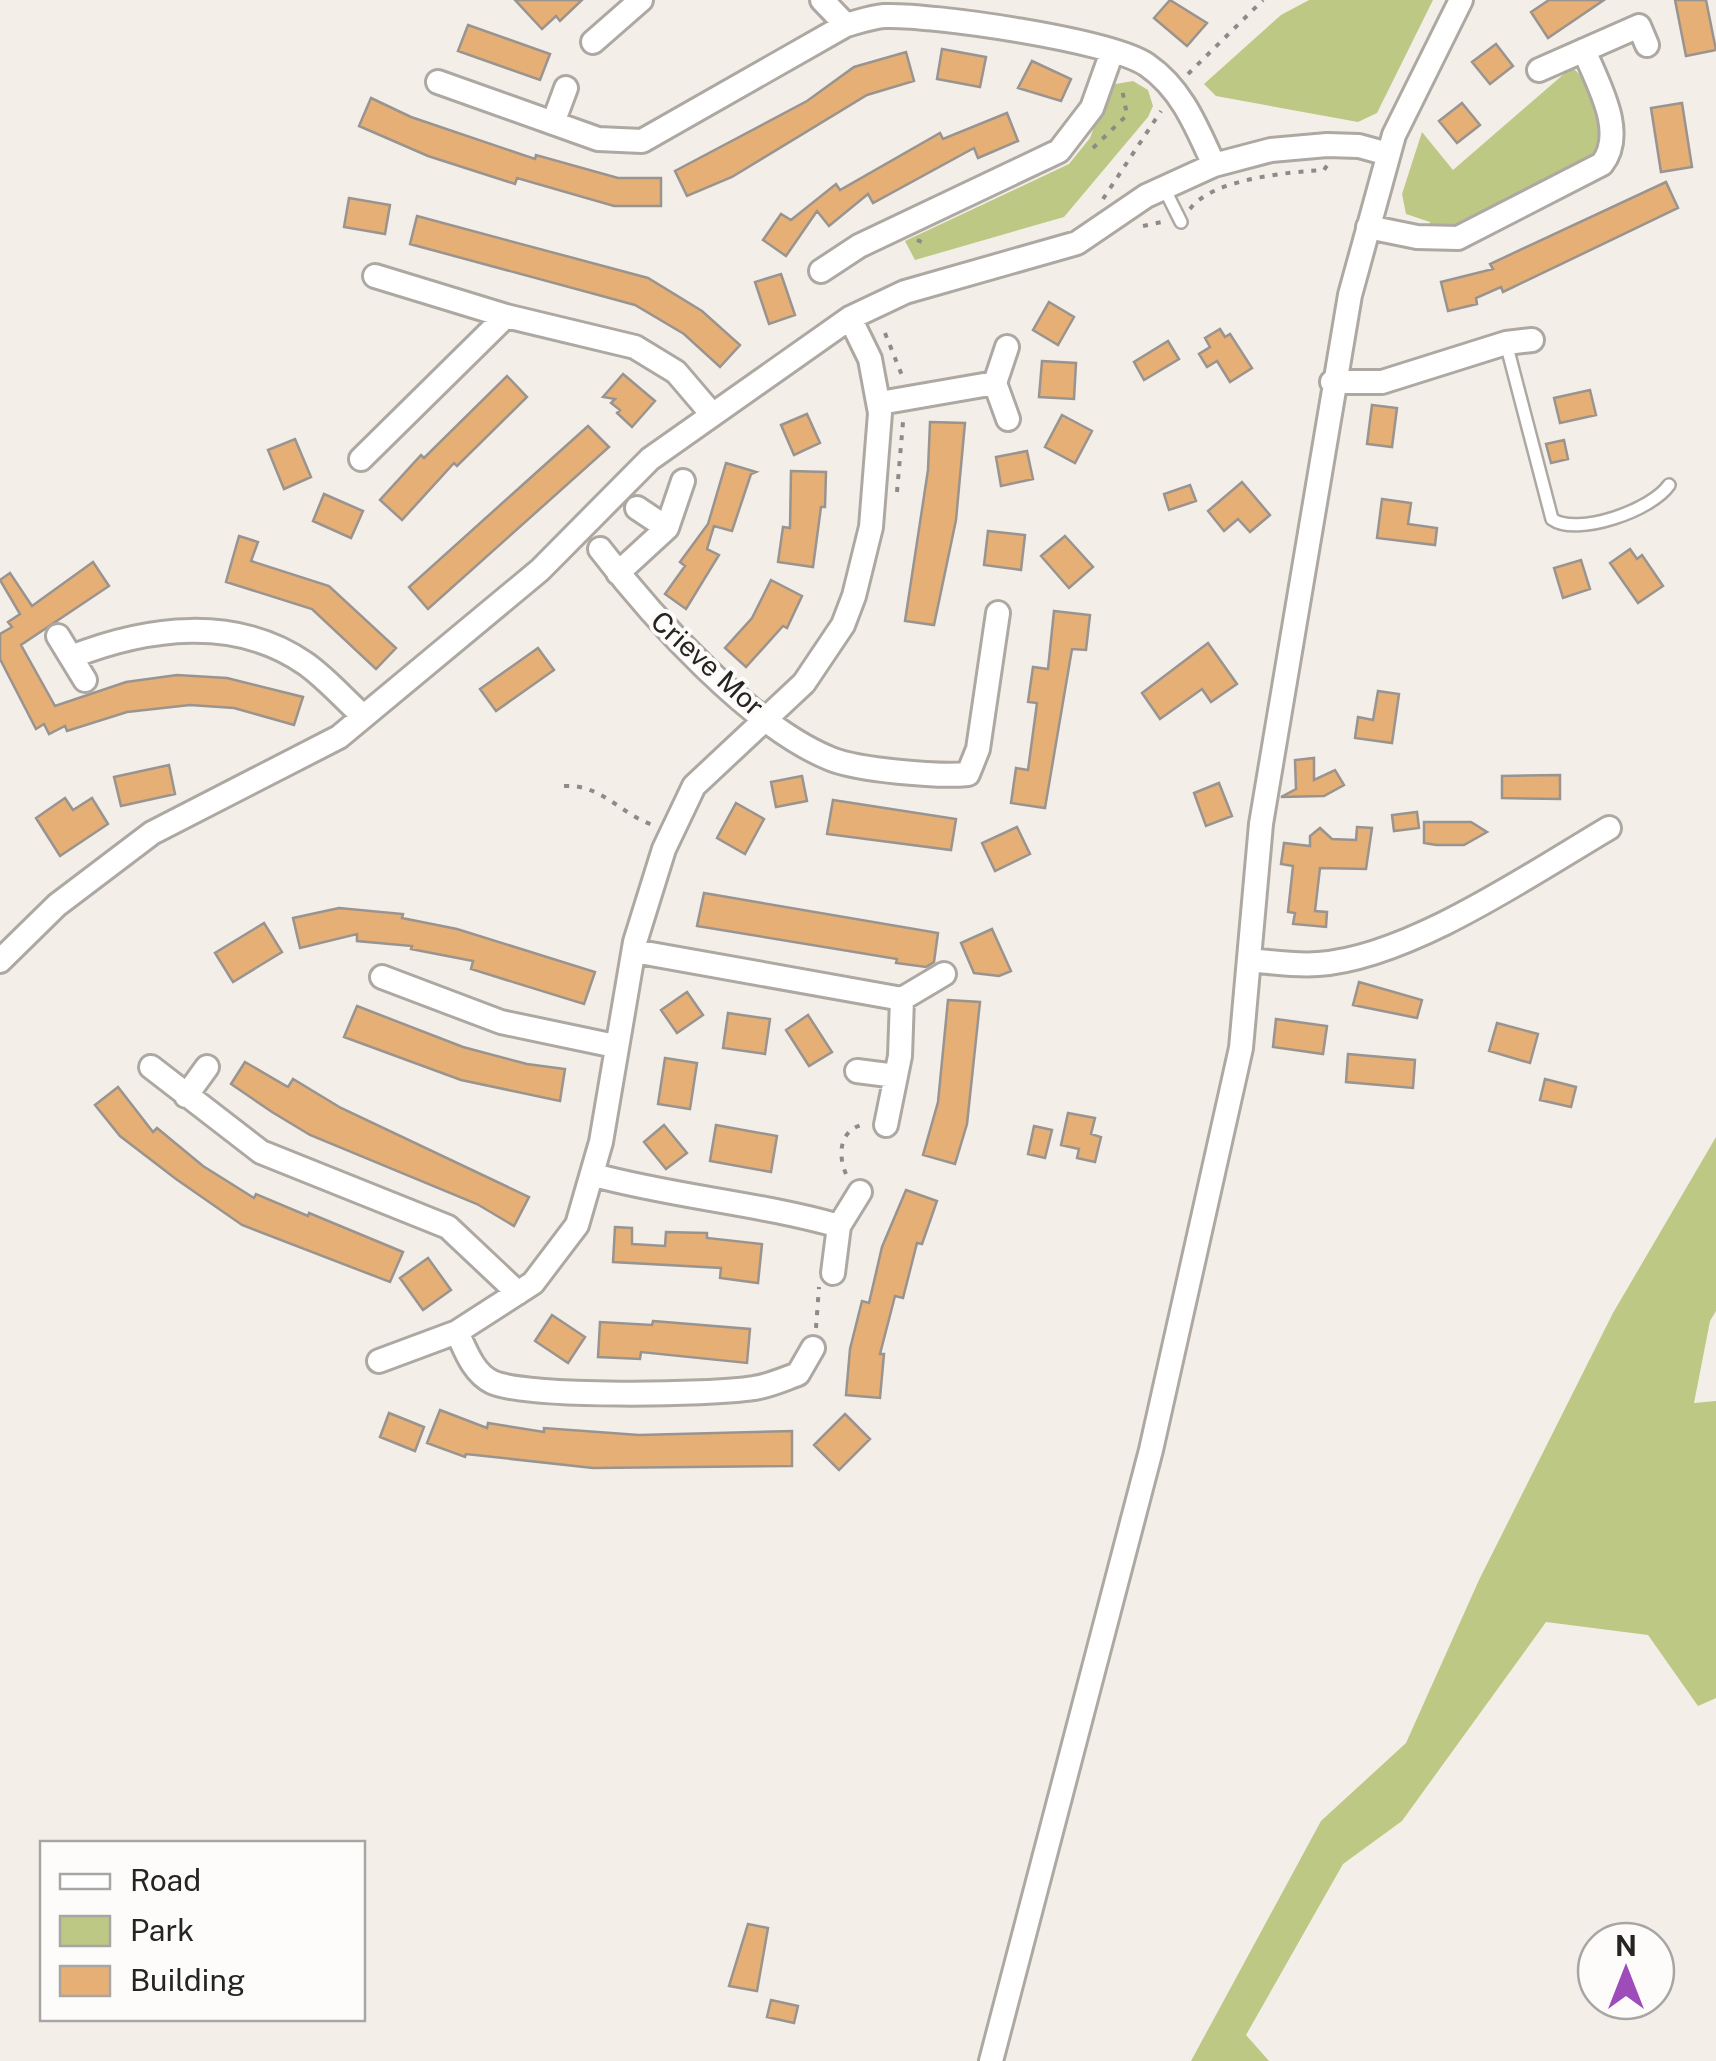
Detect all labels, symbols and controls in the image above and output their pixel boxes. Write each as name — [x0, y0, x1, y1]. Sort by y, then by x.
street label: Crieve Mor — [645, 604, 771, 722]
legend — [40, 1841, 365, 2021]
text: Road — [130, 1862, 201, 1898]
text: Park — [130, 1912, 194, 1948]
north arrow — [1576, 1921, 1676, 2021]
text: N — [1615, 1929, 1637, 1962]
text: Building — [130, 1962, 245, 1998]

